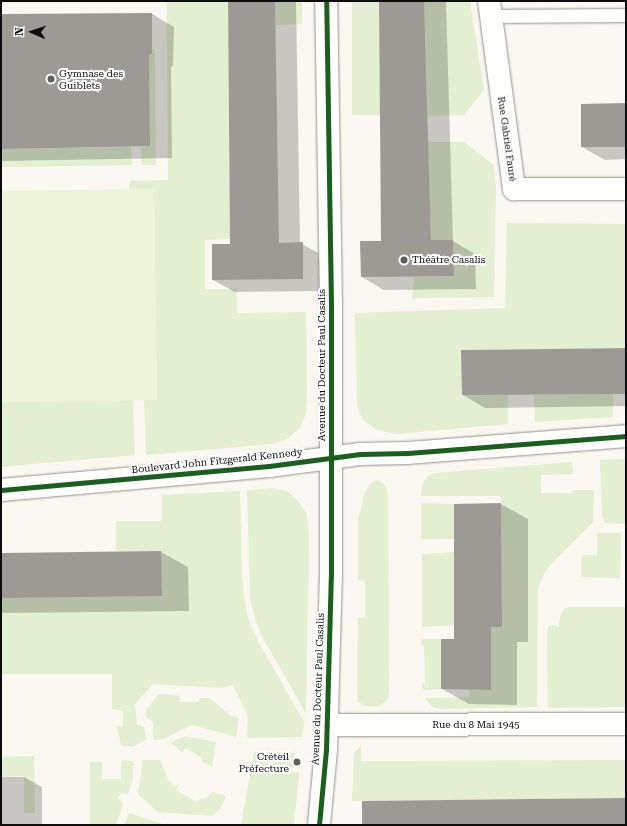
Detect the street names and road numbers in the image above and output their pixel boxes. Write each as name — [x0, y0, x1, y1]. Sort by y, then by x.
street label: Rue Gabriel Fauré — [495, 96, 519, 182]
street label: Avenue du Docteur Paul Casalis — [316, 289, 328, 441]
street label: Boulevard John Fitzgerald Kennedy — [131, 446, 303, 476]
street label: Avenue du Docteur Paul Casalis — [309, 613, 327, 765]
street label: Rue du 8 Mai 1945 — [432, 719, 520, 731]

